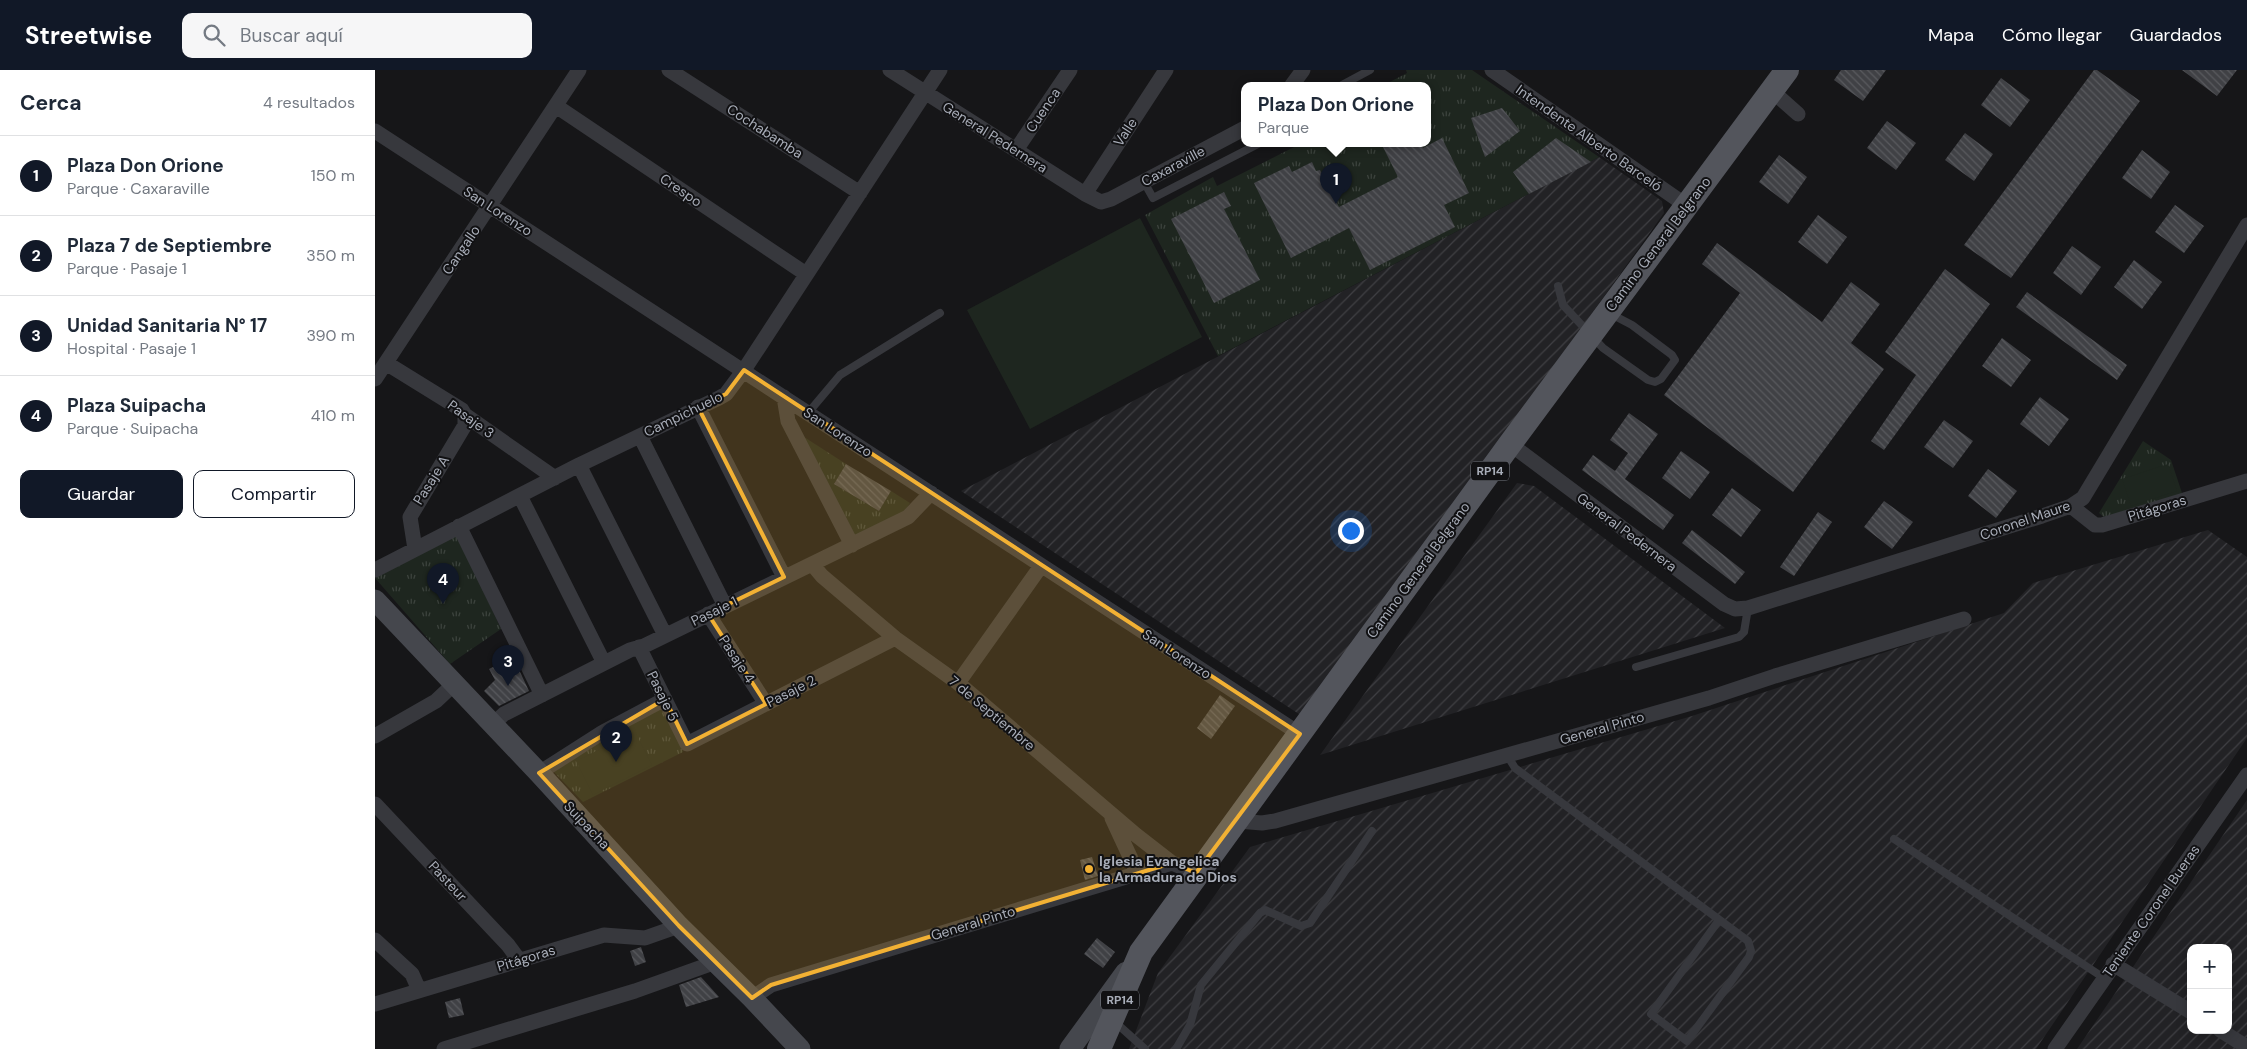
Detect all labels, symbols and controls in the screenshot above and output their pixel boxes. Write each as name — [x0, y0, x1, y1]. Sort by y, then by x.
search box — [182, 13, 532, 58]
text: Streetwise — [25, 20, 152, 51]
icon: search — [200, 21, 228, 49]
text: Buscar aquí — [240, 23, 343, 48]
text: Mapa — [1928, 23, 1974, 47]
text: Cómo llegar — [2002, 23, 2102, 47]
text: Guardados — [2130, 23, 2222, 47]
street label: Intendente Alberto Barceló — [1512, 81, 1666, 195]
popup — [1241, 82, 1431, 147]
street label: Cuenca — [1022, 84, 1064, 136]
text: Cerca — [20, 89, 82, 117]
text: 4 resultados — [263, 92, 355, 113]
text: Plaza Don Orione — [1258, 92, 1414, 117]
street label: General Pedernera — [939, 97, 1051, 177]
street label: Cochabamba — [724, 100, 806, 162]
street label: Valle — [1109, 114, 1141, 150]
text: Parque — [1258, 117, 1309, 138]
street label: Caxaraville — [1138, 142, 1208, 190]
text: Plaza Don Orione — [67, 153, 224, 178]
pin: 1 — [1320, 163, 1352, 204]
text: 1 — [33, 165, 39, 186]
text: 150 m — [311, 165, 355, 186]
street label: Crespo — [656, 169, 706, 211]
street label: Camino General Belgrano — [1601, 173, 1715, 315]
text: Parque · Caxaraville — [67, 178, 210, 199]
street label: San Lorenzo — [460, 182, 536, 240]
street label: Cangallo — [438, 222, 484, 278]
text: Plaza 7 de Septiembre — [67, 233, 272, 258]
text: 2 — [31, 245, 41, 266]
text: 350 m — [306, 245, 355, 266]
text: Parque · Pasaje 1 — [67, 258, 187, 279]
text: Unidad Sanitaria N° 17 — [67, 313, 267, 338]
text: 3 — [31, 325, 41, 346]
text: 390 m — [307, 325, 355, 346]
text: Hospital · Pasaje 1 — [67, 338, 196, 359]
street label: Campichuelo — [641, 387, 725, 441]
text: Plaza Suipacha — [67, 393, 206, 418]
street label: Pasaje 3 — [444, 396, 498, 442]
street label: San Lorenzo — [800, 403, 876, 461]
text: 4 — [31, 405, 41, 426]
text: 410 m — [311, 405, 355, 426]
text: Parque · Suipacha — [67, 418, 198, 439]
street label: Pasaje A — [409, 452, 453, 508]
road number: RP14 — [1471, 462, 1509, 481]
button: Guardar — [20, 470, 183, 518]
button: Compartir — [193, 470, 355, 518]
street label: General Pedernera — [1573, 489, 1681, 575]
street label: Pitágoras — [2126, 491, 2188, 525]
street label: Coronel Maure — [1977, 496, 2073, 544]
street label: Camino General Belgrano — [1362, 498, 1474, 642]
your location — [1338, 518, 1364, 544]
pin: 4 — [427, 563, 459, 604]
street label: Pasaje 1 — [688, 592, 740, 630]
street label: San Lorenzo — [1139, 625, 1215, 683]
street label: Pasaje 4 — [715, 632, 759, 687]
pin: 3 — [492, 645, 524, 686]
street label: Pasaje 5 — [643, 668, 683, 724]
street label: Pasaje 2 — [763, 671, 819, 711]
street label: 7 de Septiembre — [945, 672, 1039, 754]
street label: General Pinto — [1558, 707, 1646, 749]
pin: 2 — [600, 721, 632, 762]
street label: Suipacha — [560, 797, 614, 853]
street label: Teniente Coronel Bueras — [2098, 841, 2204, 981]
place label: Iglesia Evangelica la Armadura de Dios — [1099, 852, 1237, 886]
street label: Pasteur — [425, 857, 471, 905]
marker: Iglesia Evangelica la Armadura de Dios — [1083, 863, 1095, 875]
street label: General Pinto — [929, 902, 1017, 944]
street label: Pitágoras — [495, 941, 557, 975]
map controls — [2187, 944, 2232, 1034]
button: + — [2187, 944, 2232, 989]
button: − — [2187, 989, 2232, 1034]
road number: RP14 — [1101, 990, 1139, 1010]

